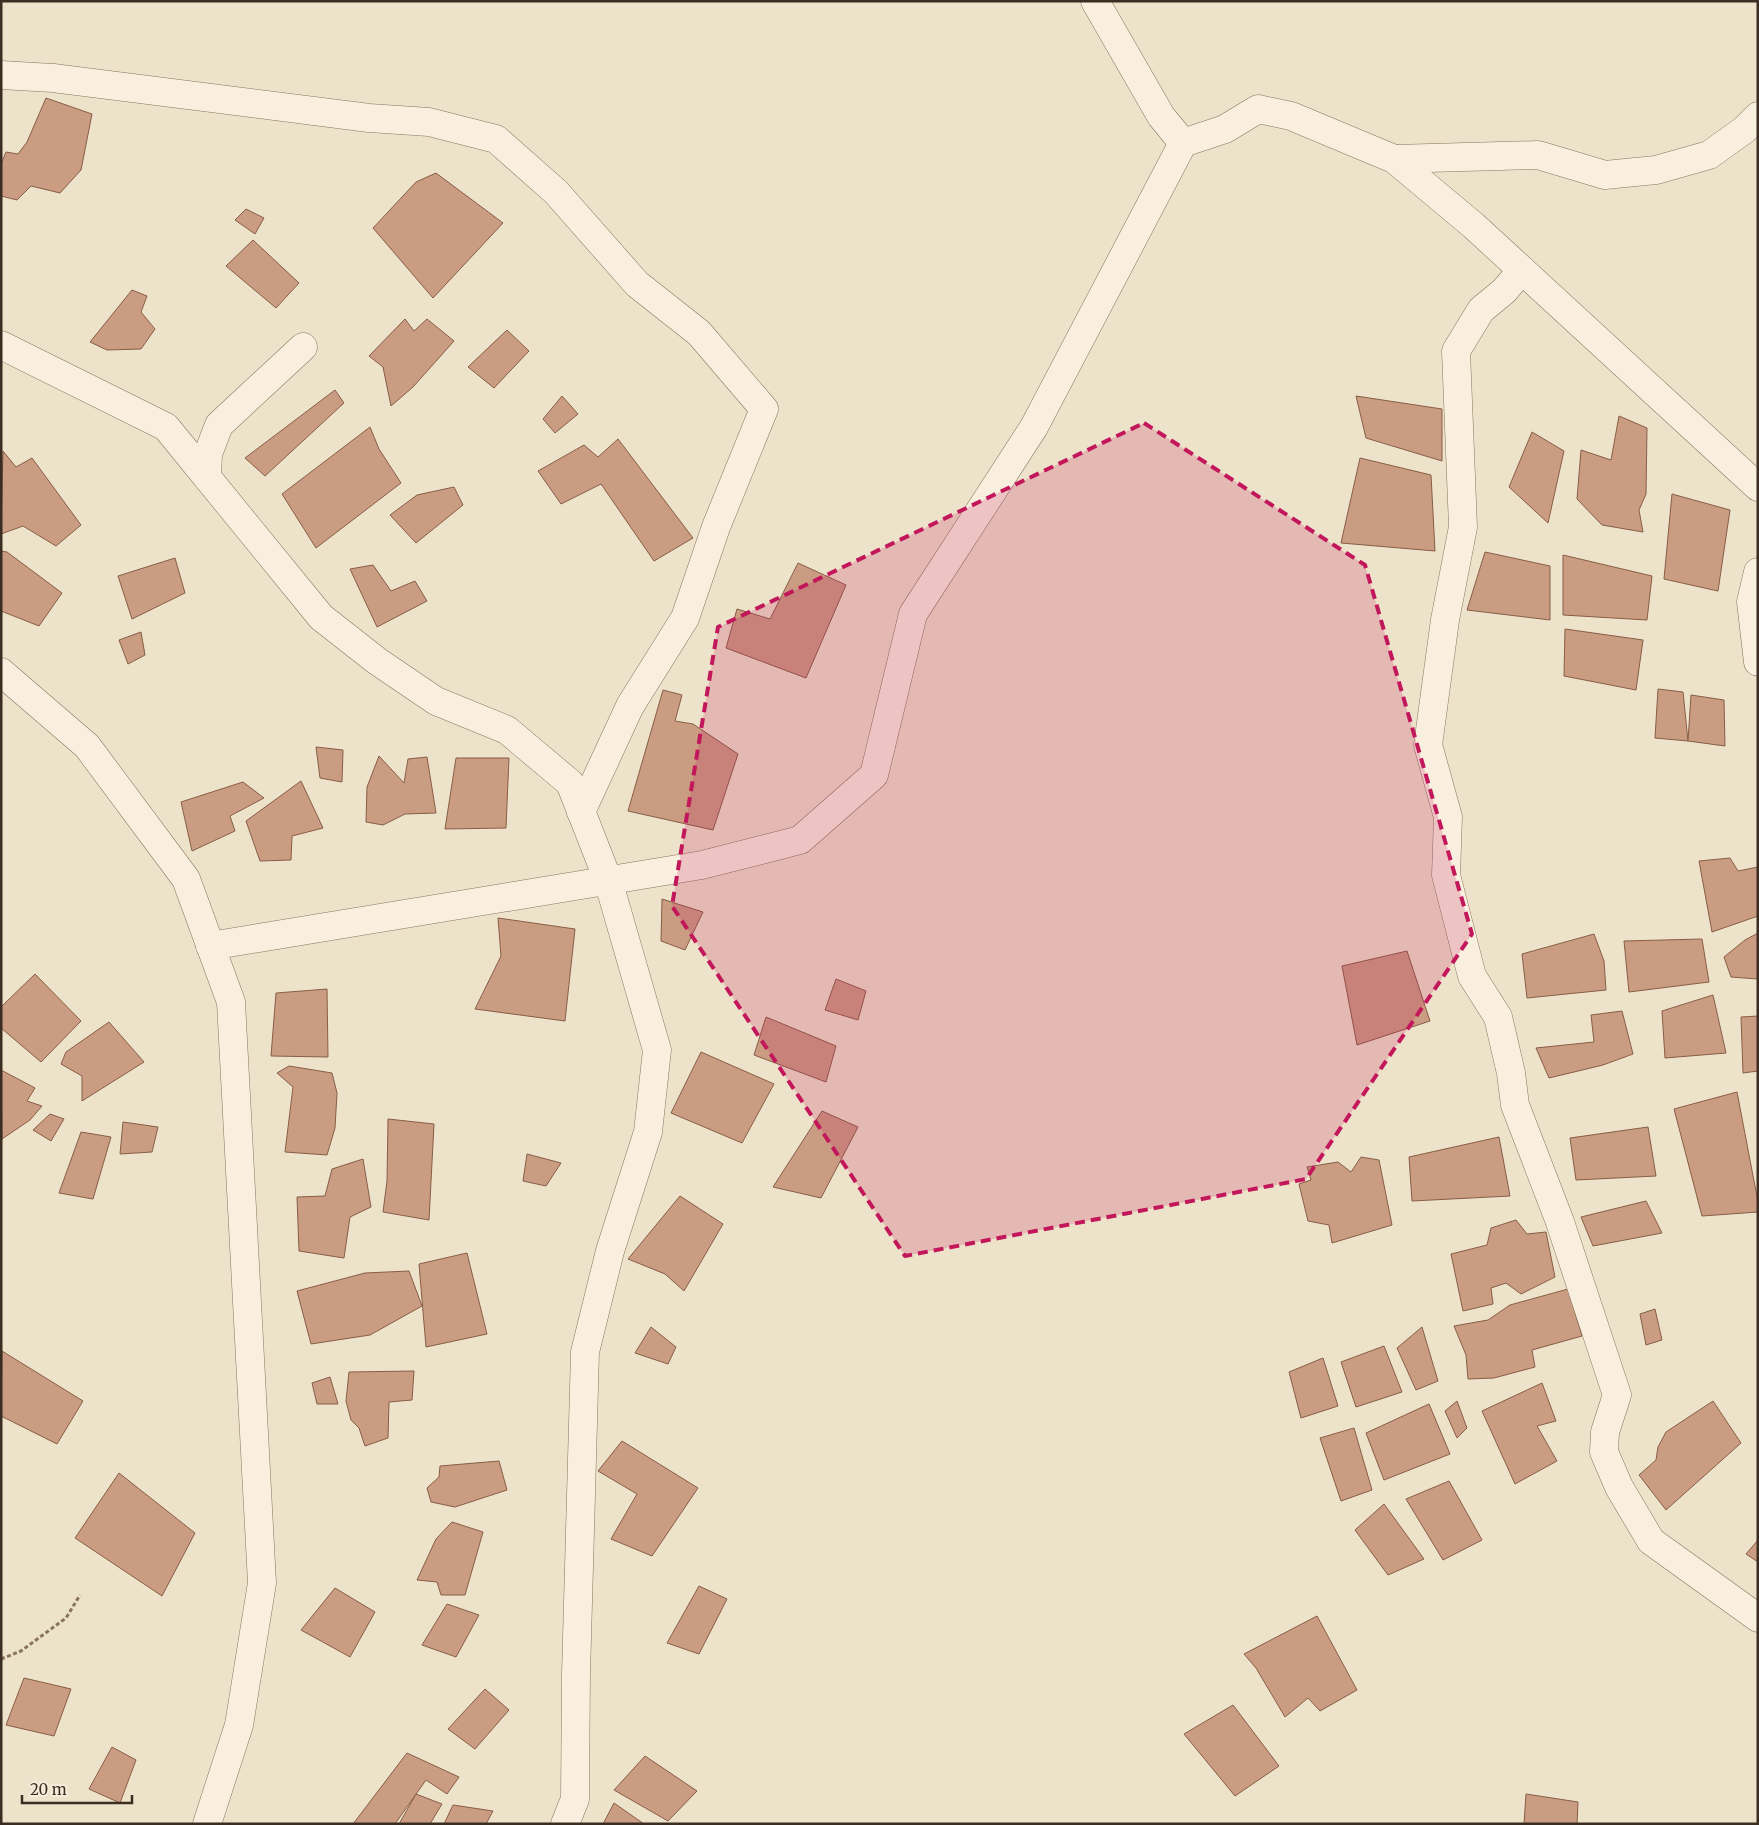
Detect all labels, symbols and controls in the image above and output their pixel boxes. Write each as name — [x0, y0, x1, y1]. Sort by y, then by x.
scale bar — [22, 1772, 132, 1804]
text: 20 m — [30, 1780, 67, 1799]

